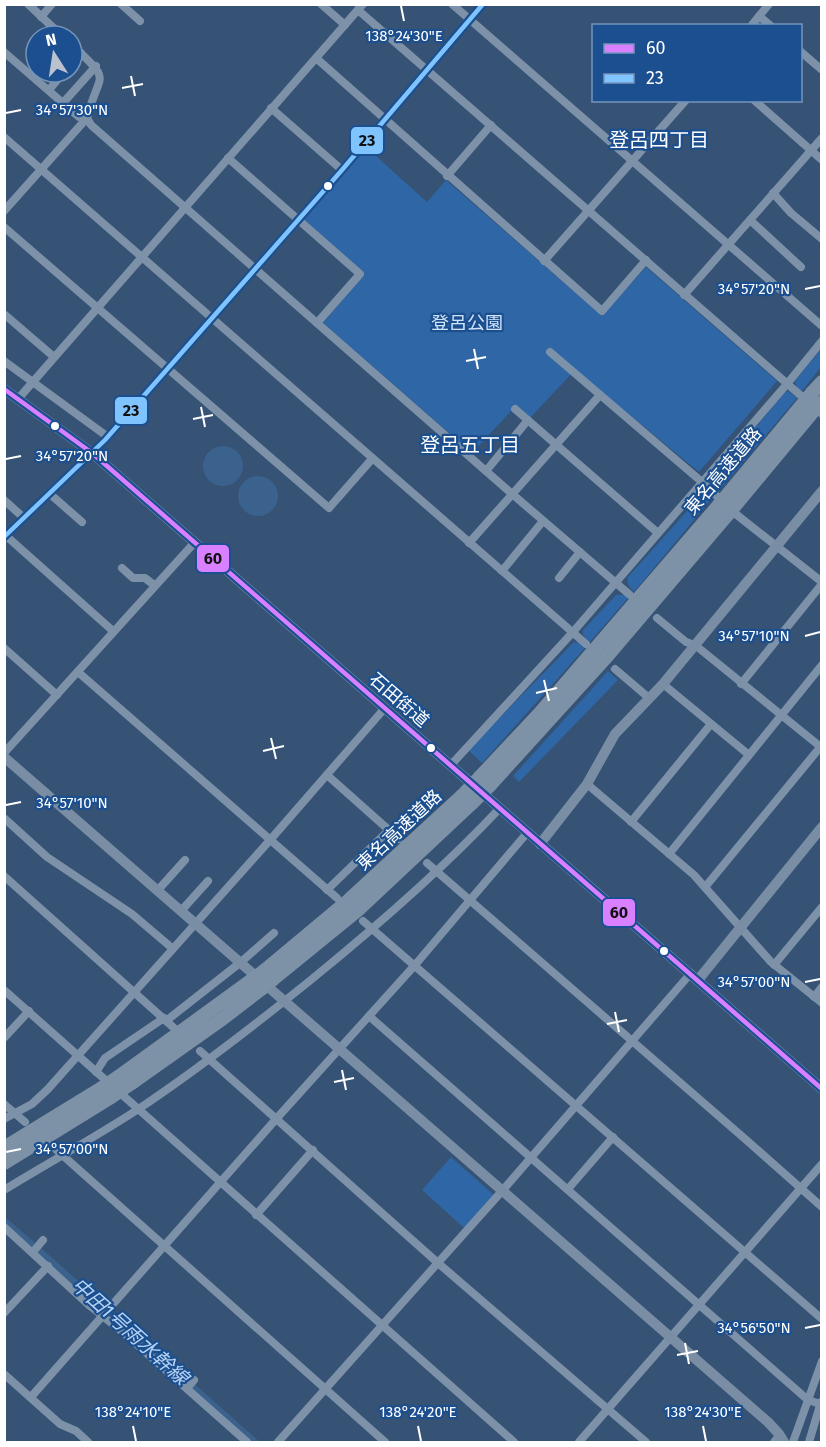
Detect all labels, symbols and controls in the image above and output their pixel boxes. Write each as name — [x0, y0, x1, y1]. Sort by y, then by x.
north arrow — [24, 24, 84, 84]
legend — [592, 24, 802, 102]
text: 138°24'30"E — [365, 27, 443, 45]
text: N — [44, 29, 58, 50]
text: 60 — [646, 37, 666, 59]
text: 23 — [646, 67, 664, 89]
text: 34°57'30"N — [36, 101, 108, 119]
line badge: 23 — [350, 126, 384, 155]
district label: 登呂四丁目 — [609, 128, 709, 152]
text: 23 — [359, 131, 375, 150]
unlabelled marker — [322, 180, 334, 192]
text: 34°57'20"N — [718, 280, 790, 298]
park label: 登呂公園 — [431, 312, 503, 334]
line badge: 23 — [114, 396, 148, 425]
text: 23 — [123, 401, 139, 420]
unlabelled marker — [49, 420, 61, 432]
street label: 東名高速道路 — [680, 423, 766, 519]
district label: 登呂五丁目 — [420, 433, 520, 457]
text: 34°57'20"N — [36, 447, 108, 465]
line badge: 60 — [196, 544, 230, 573]
text: 60 — [204, 549, 222, 568]
text: 34°57'10"N — [718, 627, 790, 645]
street label: 石田街道 — [365, 668, 433, 732]
unlabelled marker — [425, 742, 437, 754]
street label: 東名高速道路 — [352, 785, 446, 875]
text: 34°57'10"N — [36, 794, 108, 812]
line badge: 60 — [602, 898, 636, 927]
text: 60 — [610, 903, 628, 922]
unlabelled marker — [658, 945, 670, 957]
text: 34°57'00"N — [717, 973, 791, 991]
text: 34°57'00"N — [35, 1140, 109, 1158]
water label: 中田1号雨水幹線 — [67, 1272, 195, 1392]
text: 34°56'50"N — [717, 1319, 791, 1337]
text: 138°24'10"E — [95, 1403, 171, 1421]
text: 138°24'20"E — [379, 1403, 457, 1421]
text: 138°24'30"E — [664, 1403, 742, 1421]

